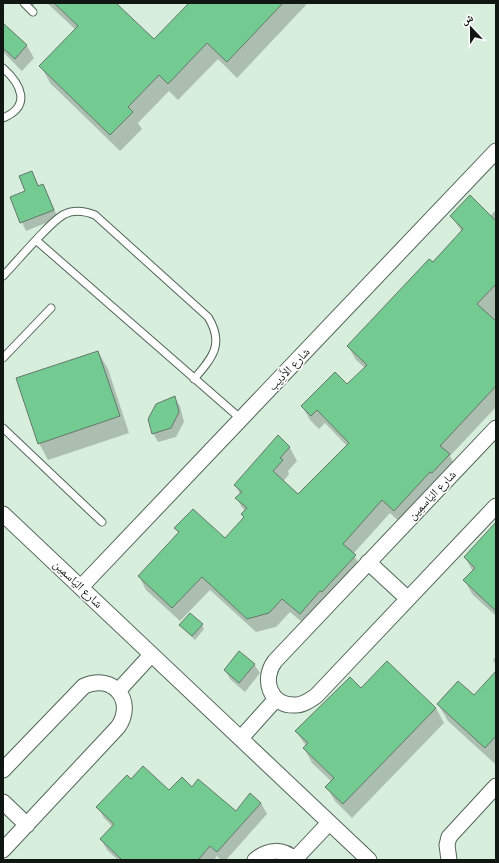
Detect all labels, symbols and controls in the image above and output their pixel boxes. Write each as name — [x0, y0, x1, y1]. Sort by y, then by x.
north arrow — [451, 8, 491, 48]
text: ش — [459, 10, 476, 28]
street label: شارع الأَدِيب — [265, 344, 314, 394]
street label: شارع اليَاسمِين — [404, 467, 460, 523]
street label: شارع اليَاسمِين — [50, 556, 106, 612]

